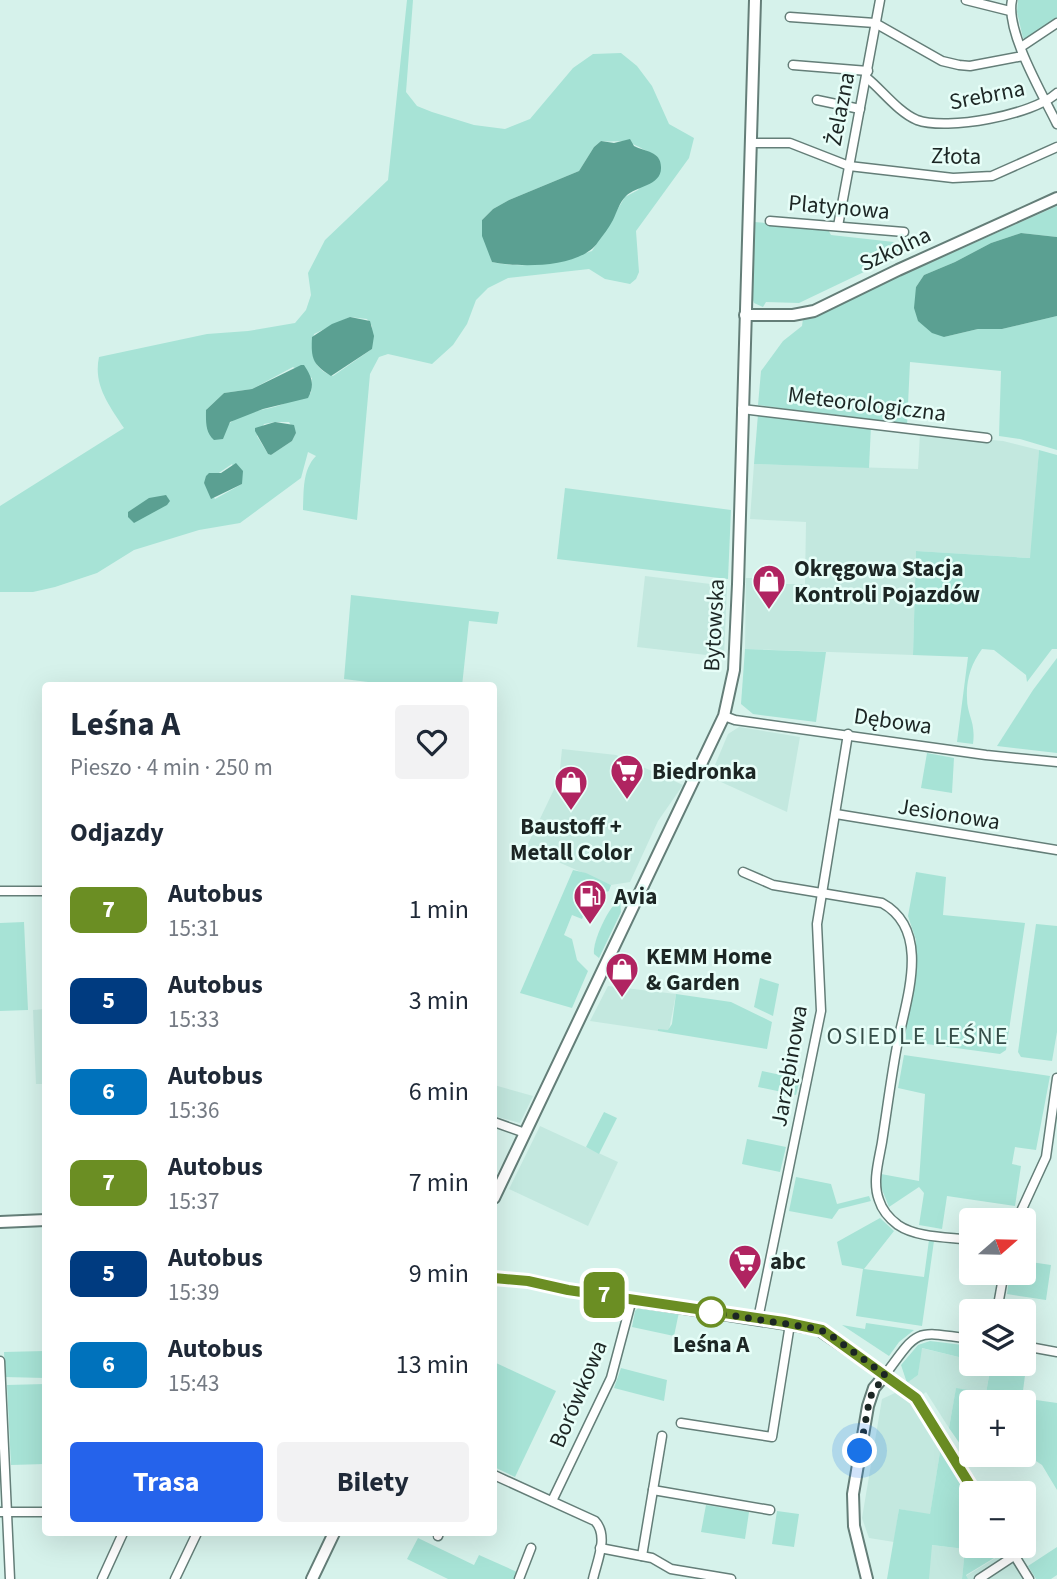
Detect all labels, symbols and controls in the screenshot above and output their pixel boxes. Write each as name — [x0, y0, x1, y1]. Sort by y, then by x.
street label: Żelazna — [817, 69, 863, 149]
street label: Srebrna — [946, 72, 1028, 118]
street label: Złota — [931, 139, 981, 173]
street label: Platynowa — [787, 186, 891, 228]
street label: Szkolna — [854, 218, 936, 280]
street label: Meteorologiczna — [786, 378, 948, 430]
place label: Okręgowa Stacja Kontroli Pojazdów — [794, 552, 980, 611]
shop icon: Okręgowa Stacja Kontroli Pojazdów — [750, 562, 788, 611]
street label: Bytowska — [695, 578, 733, 672]
street label: Dębowa — [852, 699, 934, 743]
text: Leśna A — [70, 701, 180, 748]
button: heart — [395, 705, 469, 779]
text: Pieszo · 4 min · 250 m — [70, 751, 273, 784]
supermarket icon: Biedronka — [608, 752, 646, 801]
place label: Biedronka — [652, 755, 757, 788]
shop icon: Baustoff + Metall Color — [552, 763, 590, 812]
street label: Jesionowa — [896, 790, 1002, 838]
place label: Baustoff + Metall Color — [510, 810, 633, 869]
text: Odjazdy — [70, 814, 164, 851]
text: Autobus — [168, 875, 263, 912]
fuel station icon: Avia — [571, 877, 609, 926]
place label: Avia — [613, 880, 657, 913]
text: 1 min — [409, 891, 469, 928]
text: 7 — [102, 892, 115, 927]
text: 15:31 — [168, 912, 219, 945]
place label: KEMM Home & Garden — [646, 940, 772, 999]
shop icon: KEMM Home & Garden — [603, 950, 641, 999]
text: Autobus — [168, 966, 263, 1003]
text: 3 min — [409, 982, 469, 1019]
text: 5 — [102, 983, 115, 1018]
text: 15:33 — [168, 1003, 219, 1036]
street label: Jarzębinowa — [762, 1003, 816, 1129]
district label: OSIEDLE LEŚNE — [827, 1019, 1009, 1054]
text: Autobus — [168, 1057, 263, 1094]
text: 6 min — [409, 1073, 469, 1110]
text: 6 — [102, 1074, 115, 1109]
text: 15:36 — [168, 1094, 219, 1127]
text: Autobus — [168, 1148, 263, 1185]
text: 7 min — [409, 1164, 469, 1201]
text: 7 — [102, 1165, 115, 1200]
text: 15:37 — [168, 1185, 219, 1218]
north arrow — [959, 1208, 1036, 1284]
map controls — [959, 1208, 1036, 1558]
text: Autobus — [168, 1239, 263, 1276]
supermarket icon: abc — [726, 1242, 764, 1291]
place label: abc — [770, 1245, 806, 1278]
text: 9 min — [409, 1255, 469, 1292]
text: 5 — [102, 1256, 115, 1291]
line badge: 7 — [581, 1272, 627, 1318]
text: 15:39 — [168, 1276, 219, 1309]
text: 7 — [598, 1277, 610, 1312]
marker: Leśna A — [696, 1297, 726, 1327]
button: layers — [959, 1299, 1036, 1376]
place label: Leśna A — [673, 1328, 750, 1361]
text: Autobus — [168, 1330, 263, 1367]
street label: Borówkowa — [541, 1335, 615, 1453]
text: 13 min — [396, 1346, 469, 1383]
text: 6 — [102, 1347, 115, 1382]
text: 15:43 — [168, 1367, 219, 1400]
button: + — [959, 1390, 1036, 1467]
your location — [842, 1433, 877, 1468]
button: Trasa — [70, 1442, 263, 1522]
button: Bilety — [277, 1442, 469, 1522]
button: − — [959, 1481, 1036, 1558]

